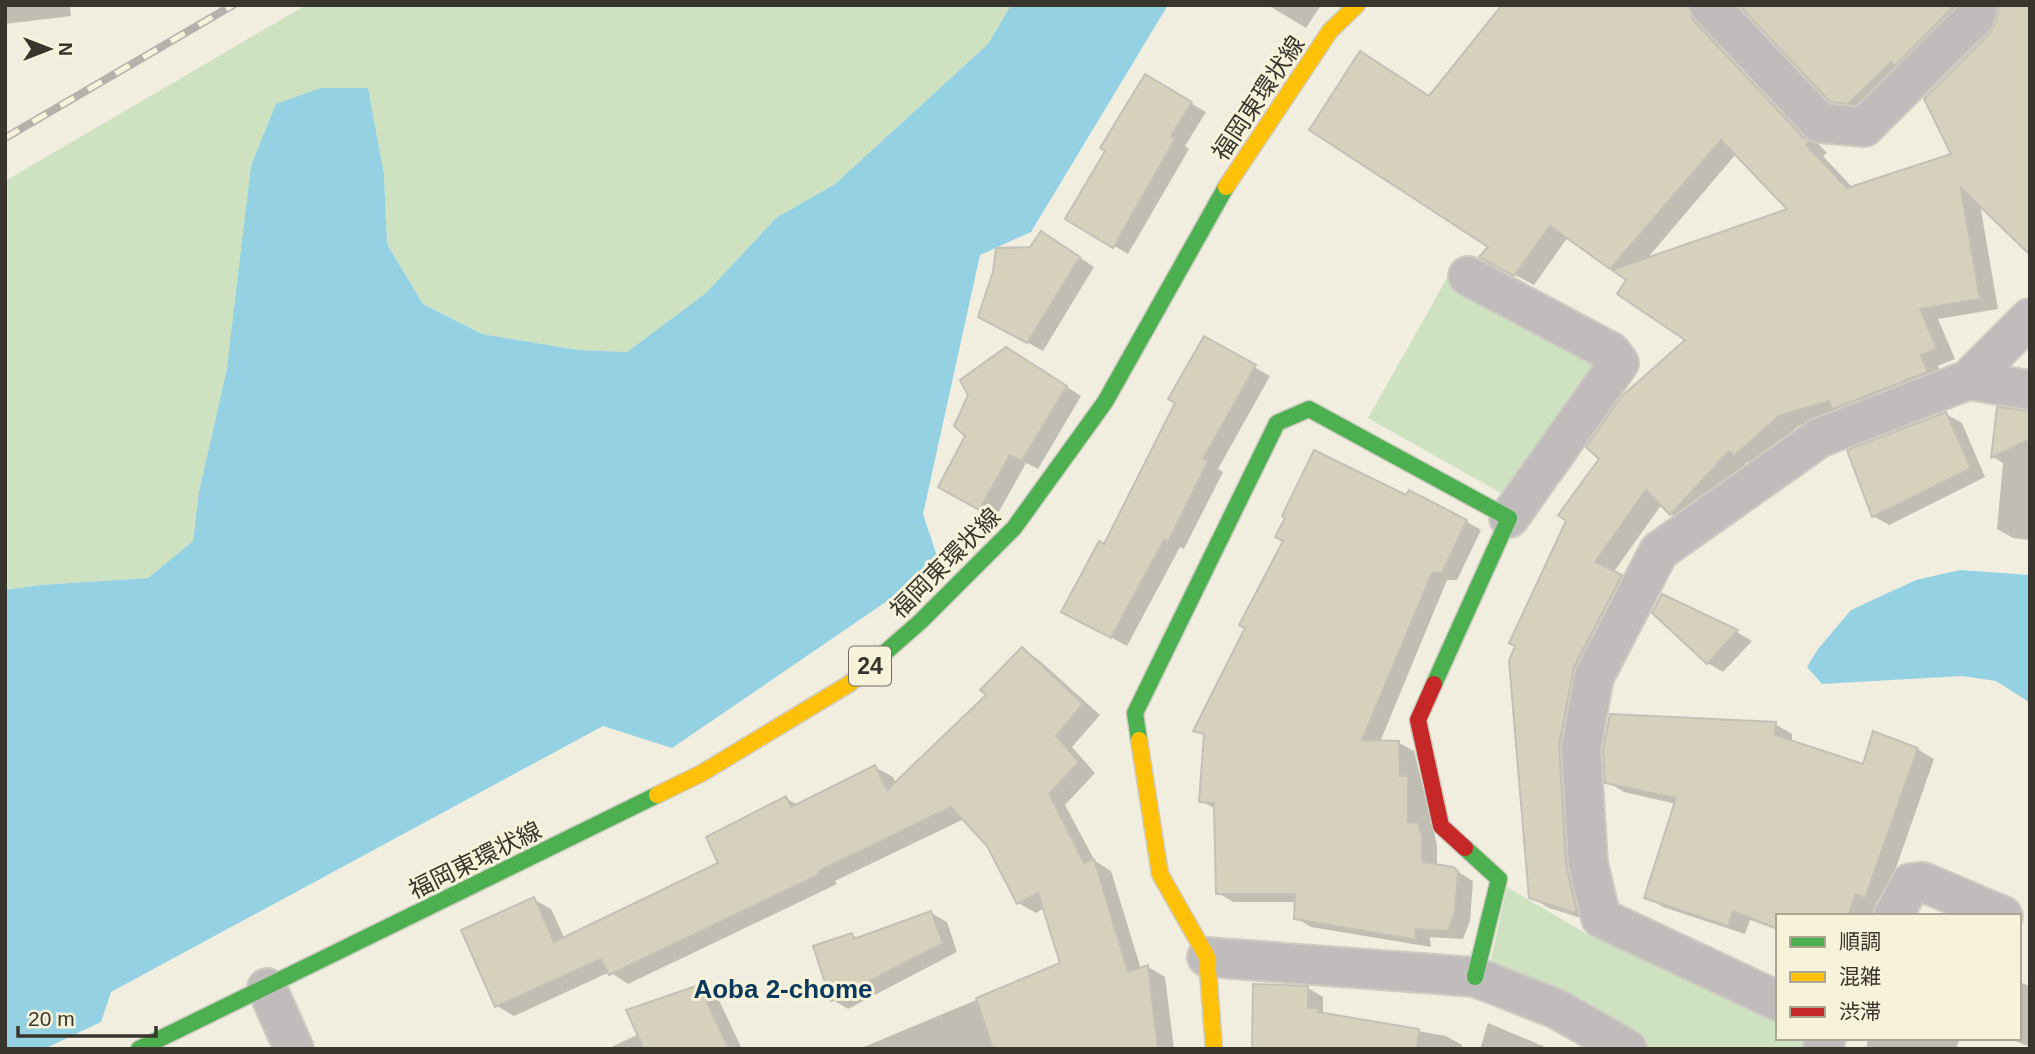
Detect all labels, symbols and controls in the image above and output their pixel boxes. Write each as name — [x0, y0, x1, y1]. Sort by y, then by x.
north arrow — [14, 14, 84, 84]
street label: 福岡東環状線 — [1207, 31, 1309, 165]
text: N — [55, 42, 76, 56]
street label: 福岡東環状線 — [885, 503, 1005, 623]
road number: 24 — [849, 646, 891, 686]
street label: 福岡東環状線 — [404, 816, 546, 904]
legend — [1776, 914, 2021, 1040]
text: 順調 — [1839, 930, 1881, 953]
text: 混雑 — [1839, 965, 1881, 988]
district label: Aoba 2-chome — [693, 974, 873, 1004]
scale bar — [18, 995, 156, 1038]
text: 渋滞 — [1839, 1000, 1881, 1023]
text: 20 m — [28, 1007, 75, 1030]

